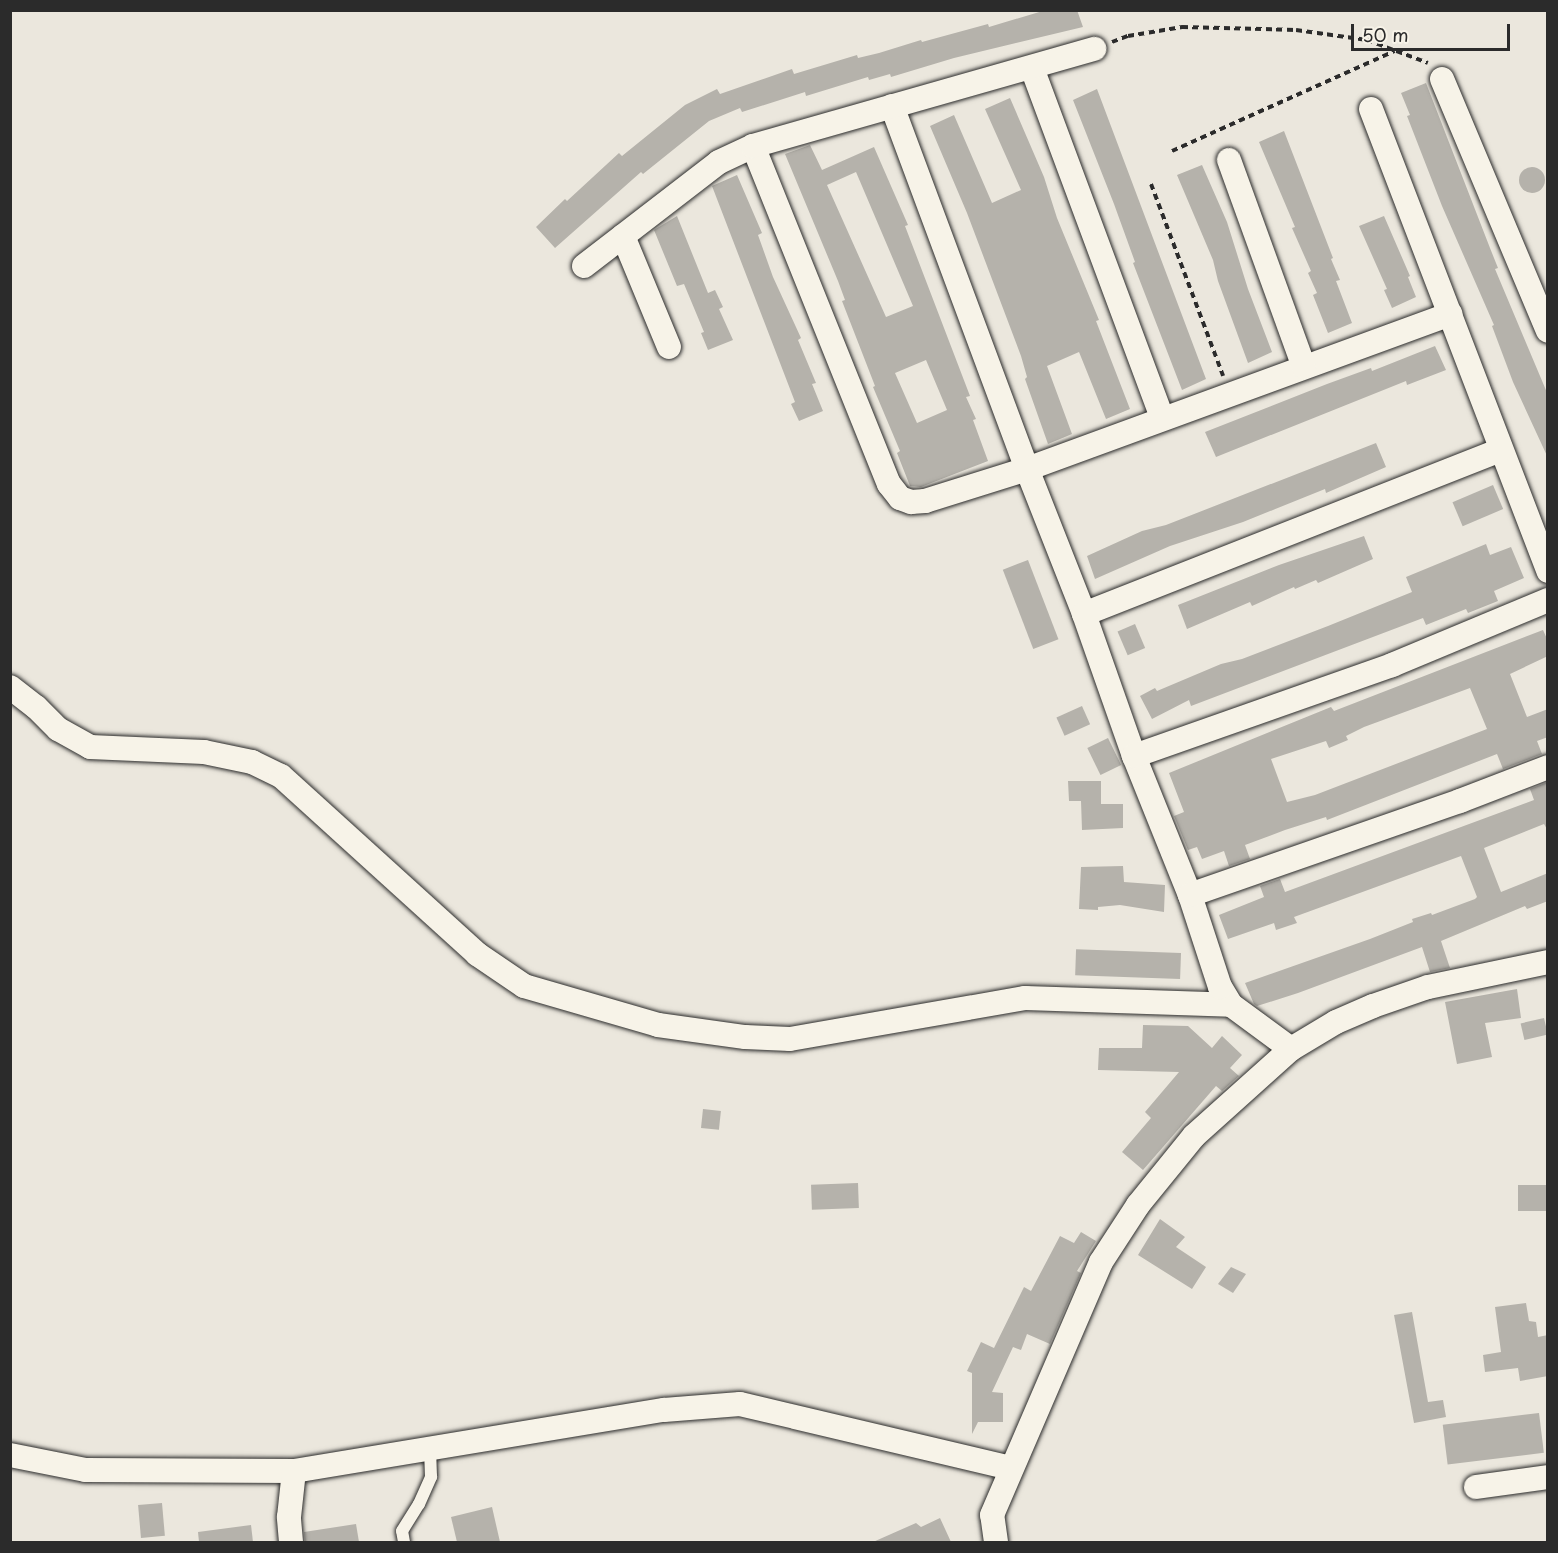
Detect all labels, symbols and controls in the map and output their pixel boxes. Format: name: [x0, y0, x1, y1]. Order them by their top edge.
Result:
scale bar: [1354, 12, 1513, 50]
text: 50 m: [1362, 21, 1409, 48]

